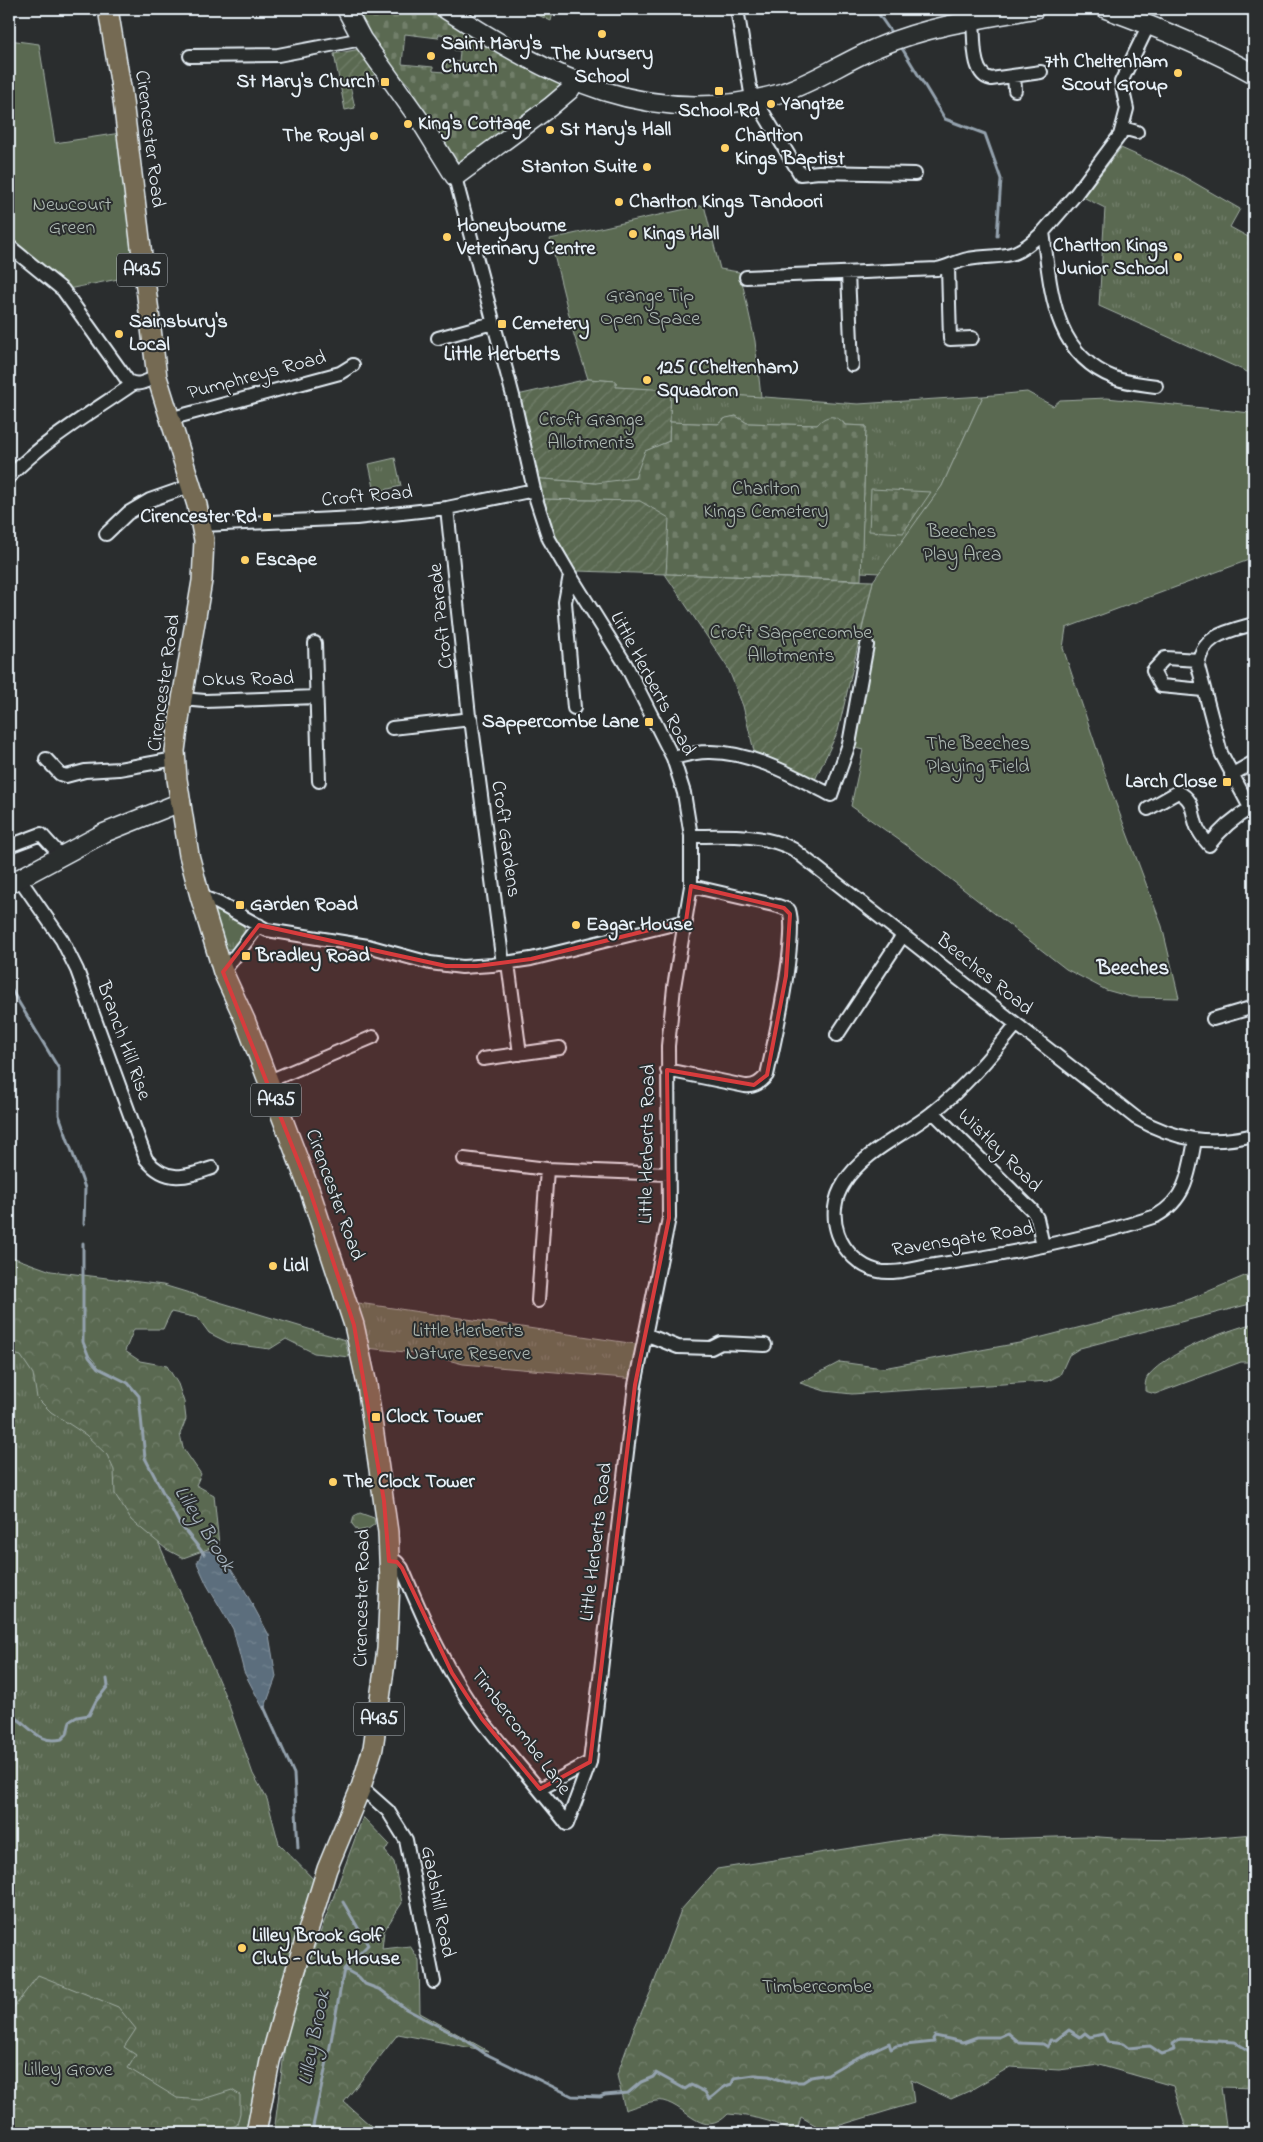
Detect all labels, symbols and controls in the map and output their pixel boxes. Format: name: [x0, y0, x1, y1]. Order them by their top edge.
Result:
marker: The Nursery School: [596, 28, 608, 40]
place label: Saint Mary's Church: [441, 30, 542, 82]
place label: The Nursery School: [551, 40, 653, 92]
place label: 7th Cheltenham Scout Group: [1044, 48, 1168, 100]
marker: Saint Mary's Church: [425, 50, 437, 62]
marker: 7th Cheltenham Scout Group: [1172, 67, 1184, 79]
place label: St Mary's Church: [236, 68, 375, 98]
street label: Cirencester Road: [126, 69, 172, 209]
marker: St Mary's Church: [379, 76, 391, 88]
marker: School Rd: [713, 85, 725, 97]
place label: Yangtze: [780, 90, 845, 120]
place label: School Rd: [678, 97, 761, 126]
marker: Yangtze: [765, 98, 777, 110]
place label: King's Cottage: [418, 110, 532, 140]
place label: St Mary's Hall: [560, 116, 671, 146]
marker: King's Cottage: [402, 118, 414, 130]
place label: The Royal: [282, 122, 364, 152]
place label: Charlton Kings Baptist: [735, 122, 845, 175]
marker: St Mary's Hall: [544, 124, 556, 136]
marker: The Royal: [368, 130, 380, 142]
marker: Charlton Kings Baptist: [719, 142, 731, 154]
place label: Stanton Suite: [521, 153, 638, 182]
marker: Stanton Suite: [641, 161, 653, 173]
place label: Charlton Kings Tandoori: [629, 188, 824, 218]
park label: Newcourt Green: [33, 191, 112, 243]
marker: Charlton Kings Tandoori: [613, 196, 625, 208]
place label: Honeybourne Veterinary Centre: [456, 212, 597, 265]
place label: Kings Hall: [643, 220, 719, 250]
marker: Kings Hall: [627, 228, 639, 240]
marker: Honeybourne Veterinary Centre: [441, 231, 453, 243]
place label: Charlton Kings Junior School: [1053, 232, 1168, 284]
marker: Charlton Kings Junior School: [1172, 251, 1184, 263]
road number: A435: [117, 254, 167, 286]
park label: Grange Tip Open Space: [600, 282, 700, 334]
place label: Sainsbury's Local: [129, 308, 228, 360]
place label: Cemetery: [512, 310, 589, 340]
marker: Cemetery: [496, 318, 508, 330]
marker: Sainsbury's Local: [113, 328, 125, 340]
district label: Little Herberts: [444, 340, 561, 370]
street label: Pumphreys Road: [185, 344, 329, 408]
place label: 125 (Cheltenham) Squadron: [657, 354, 798, 406]
marker: 125 (Cheltenham) Squadron: [641, 374, 653, 386]
park label: Croft Grange Allotments: [538, 406, 644, 458]
park label: Charlton Kings Cemetery: [704, 475, 828, 528]
street label: Croft Road: [320, 479, 414, 515]
place label: Cirencester Rd: [140, 503, 258, 532]
marker: Cirencester Rd: [261, 511, 273, 523]
park label: Beeches Play Area: [923, 518, 1001, 570]
place label: Escape: [255, 546, 318, 575]
marker: Escape: [239, 554, 251, 566]
street label: Croft Parade: [422, 562, 462, 670]
street label: Little Herberts Road: [602, 607, 702, 761]
street label: Cirencester Road: [141, 613, 189, 753]
park label: Croft Sappercombe Allotments: [710, 619, 872, 671]
street label: Okus Road: [202, 665, 294, 695]
place label: Sappercombe Lane: [482, 708, 640, 737]
marker: Sappercombe Lane: [643, 716, 655, 728]
park label: The Beeches Playing Field: [926, 730, 1030, 783]
place label: Larch Close: [1125, 768, 1218, 797]
marker: Larch Close: [1221, 776, 1233, 788]
street label: Croft Gardens: [482, 779, 528, 899]
place label: Garden Road: [250, 891, 359, 920]
marker: Garden Road: [234, 899, 246, 911]
place label: Eagar House: [586, 911, 693, 941]
marker: Eagar House: [570, 919, 582, 931]
street label: Beeches Road: [928, 926, 1039, 1023]
place label: Bradley Road: [255, 942, 370, 972]
marker: Bradley Road: [240, 950, 252, 962]
district label: Beeches: [1096, 954, 1169, 984]
street label: Branch Hill Rise: [88, 977, 158, 1104]
street label: Little Herberts Road: [632, 1064, 664, 1224]
road number: A435: [251, 1084, 301, 1116]
street label: Wistley Road: [950, 1102, 1048, 1200]
street label: Cirencester Road: [297, 1125, 371, 1265]
street label: Ravensgate Road: [890, 1214, 1036, 1267]
place label: Lidl: [283, 1252, 309, 1281]
marker: Lidl: [267, 1260, 279, 1272]
park label: Little Herberts Nature Reserve: [405, 1317, 531, 1369]
place label: Clock Tower: [386, 1403, 484, 1432]
marker: Clock Tower: [370, 1411, 382, 1423]
street label: Little Herberts Road: [573, 1461, 621, 1623]
place label: The Clock Tower: [343, 1468, 475, 1497]
marker: The Clock Tower: [327, 1476, 339, 1488]
water label: Lilley Brook: [166, 1480, 243, 1578]
street label: Cirencester Road: [347, 1529, 379, 1667]
street label: Timbercombe Lane: [462, 1662, 578, 1802]
road number: A435: [354, 1702, 404, 1736]
street label: Gadshill Road: [412, 1844, 462, 1960]
place label: Lilley Brook Golf Club - Club House: [252, 1922, 401, 1974]
marker: Lilley Brook Golf Club - Club House: [236, 1942, 248, 1954]
park label: Timbercombe: [762, 1973, 872, 2002]
water label: Lilley Brook: [291, 1987, 339, 2088]
park label: Lilley Grove: [23, 2056, 113, 2085]

